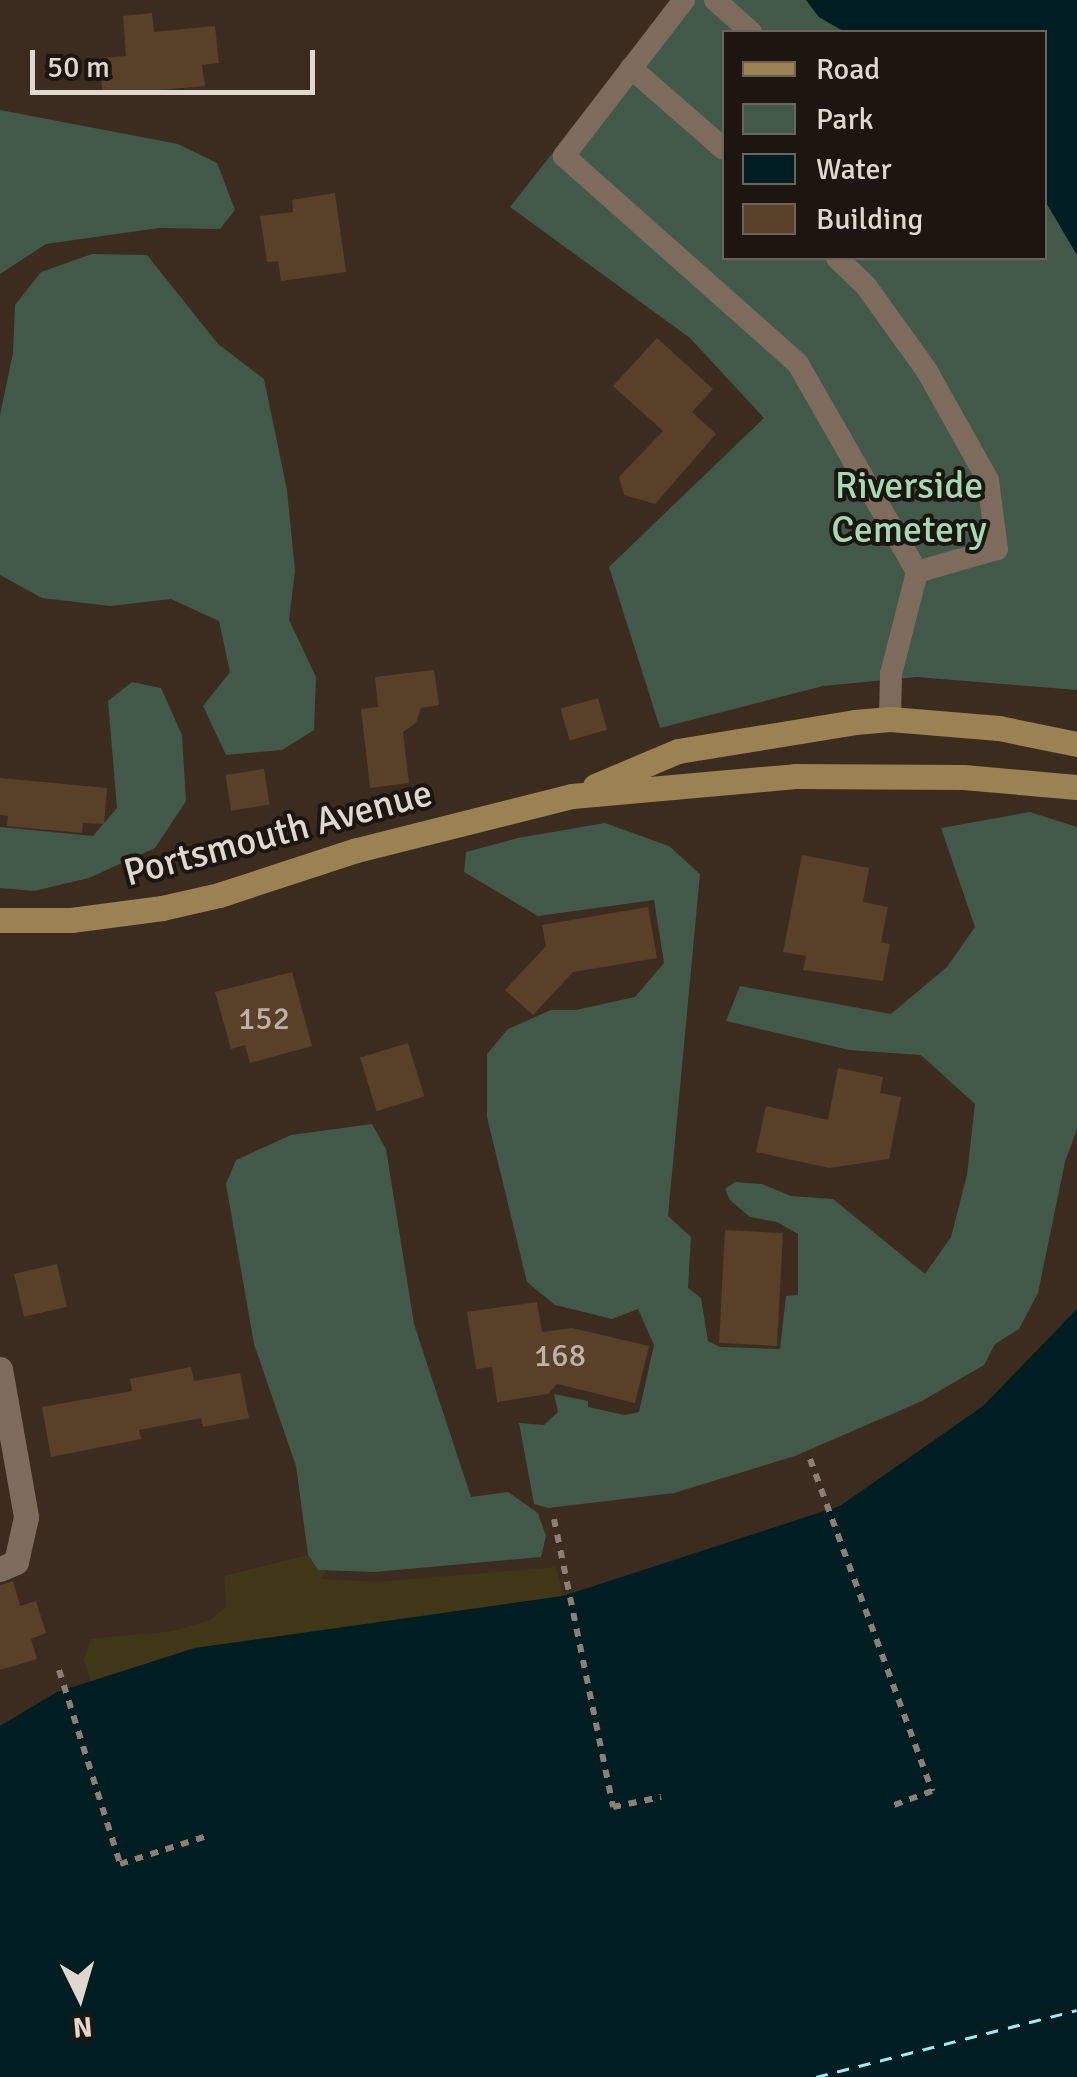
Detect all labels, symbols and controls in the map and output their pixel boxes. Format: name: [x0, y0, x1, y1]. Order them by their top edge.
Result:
scale bar: [35, 30, 320, 92]
legend: [722, 30, 1047, 260]
text: 50 m: [47, 49, 110, 86]
text: Road: [816, 51, 880, 88]
text: Park: [816, 101, 874, 138]
text: Water: [816, 151, 892, 188]
text: Building: [816, 201, 923, 238]
park label: Riverside Cemetery: [831, 463, 987, 552]
street label: Portsmouth Avenue: [119, 770, 437, 896]
house number: 152: [238, 1000, 290, 1038]
house number: 168: [534, 1337, 586, 1375]
north arrow: [30, 1947, 130, 2047]
text: N: [71, 2009, 94, 2045]

